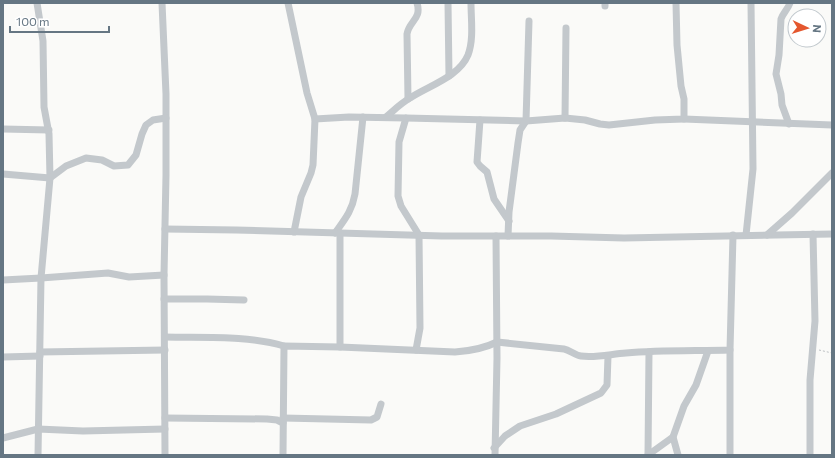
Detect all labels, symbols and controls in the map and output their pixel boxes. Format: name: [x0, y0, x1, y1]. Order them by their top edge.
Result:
scale bar: [10, 8, 109, 34]
north arrow: [787, 8, 827, 48]
text: 100 m: [16, 14, 50, 28]
text: N: [811, 24, 824, 33]

